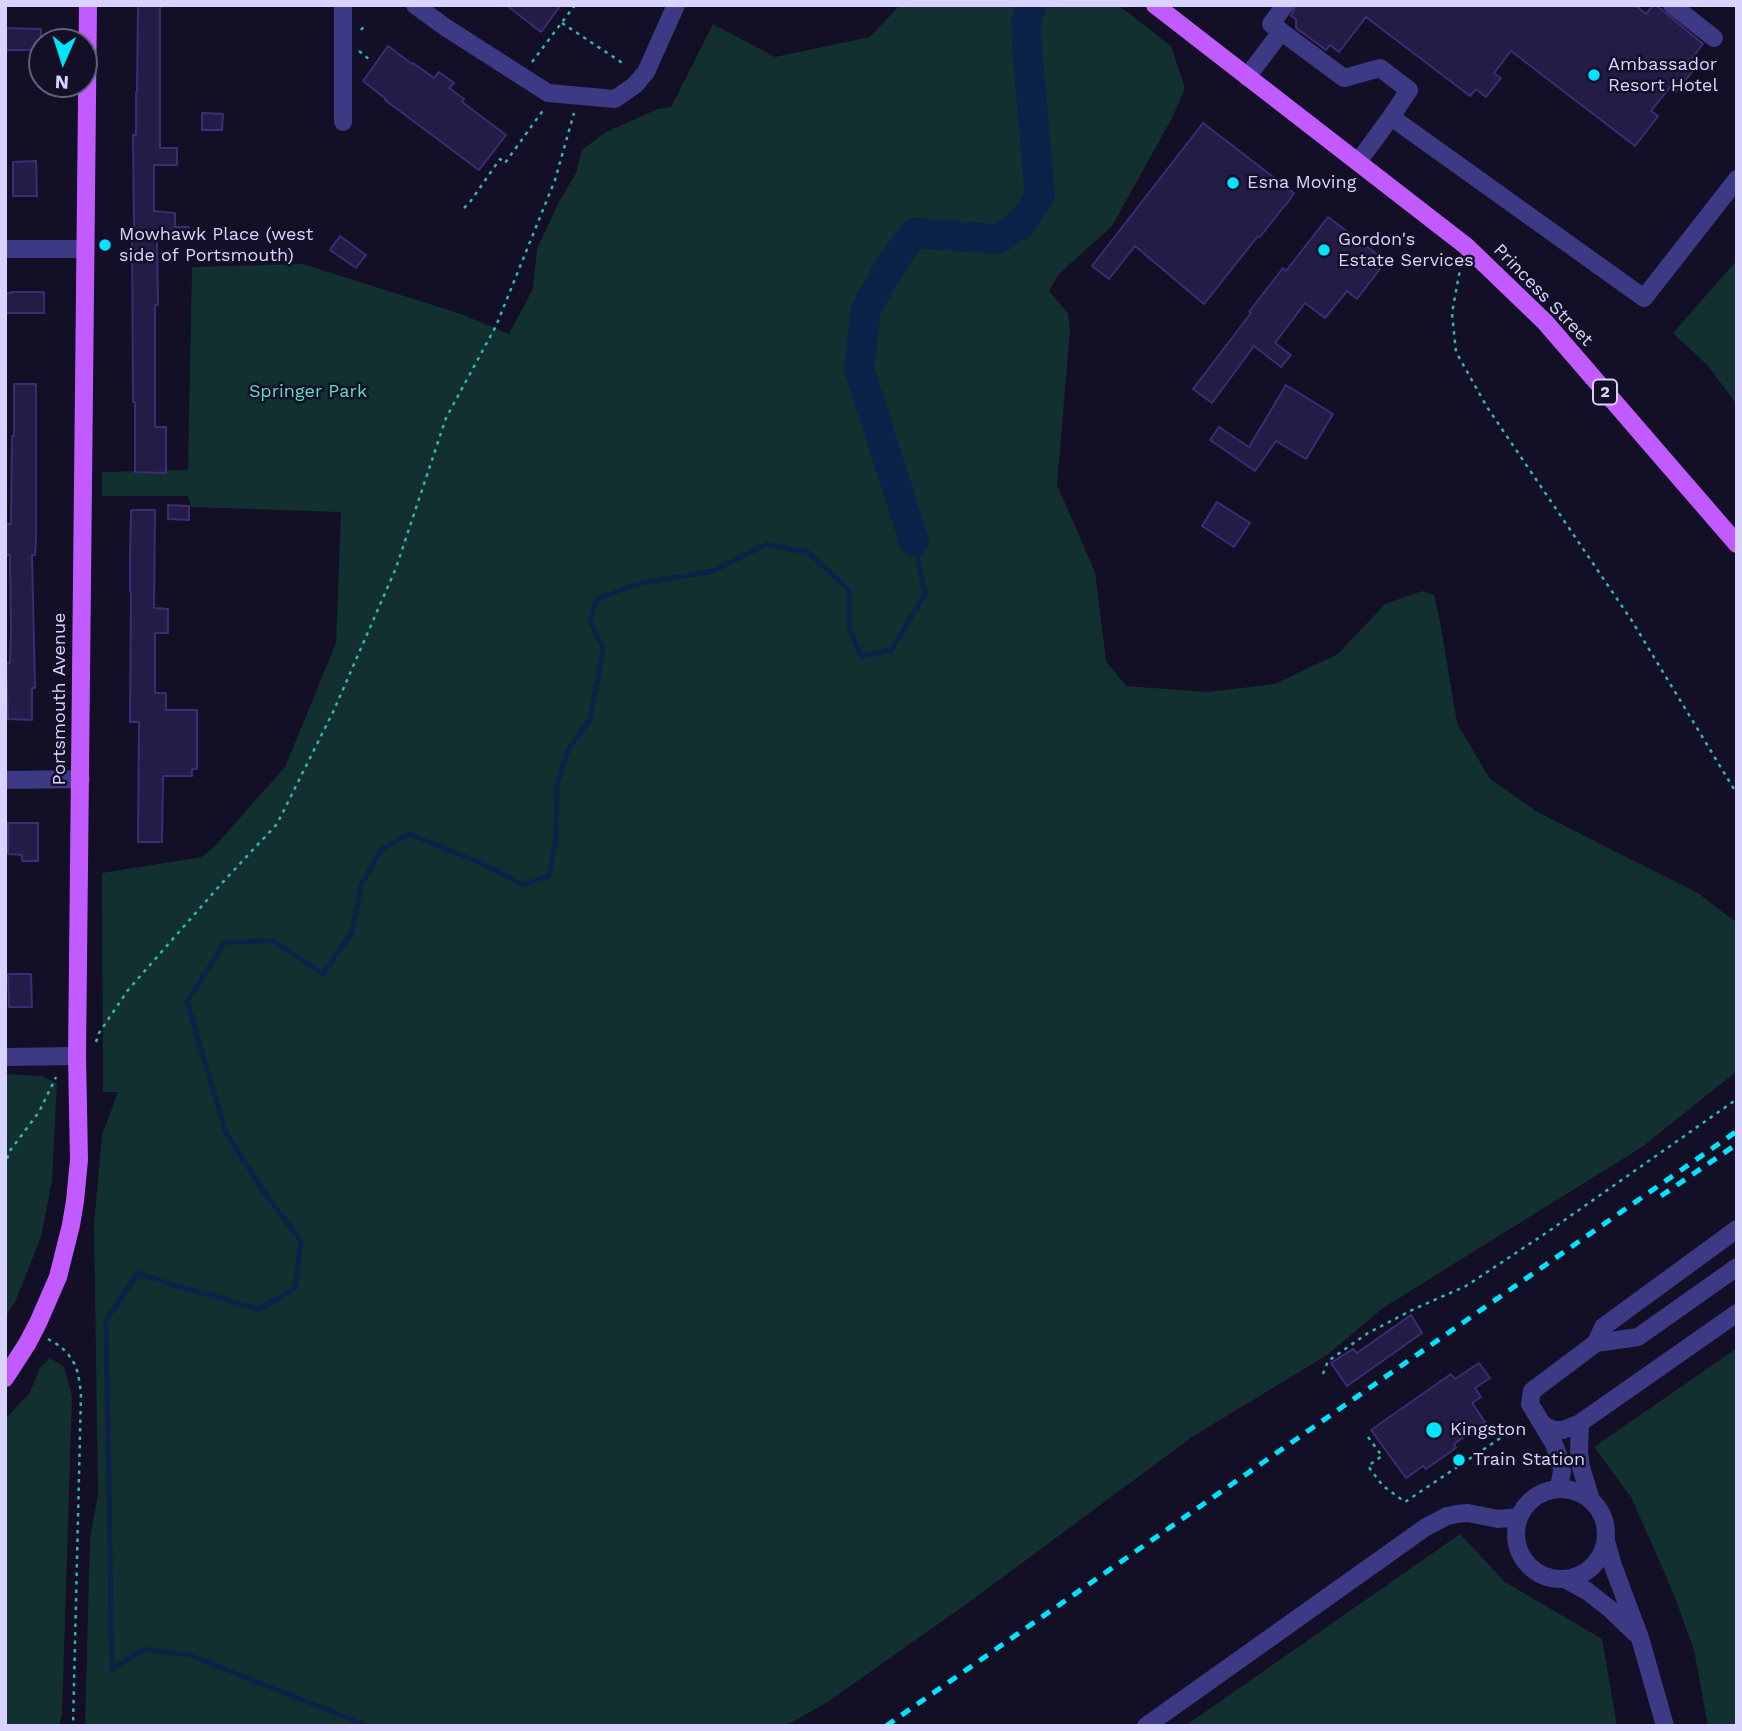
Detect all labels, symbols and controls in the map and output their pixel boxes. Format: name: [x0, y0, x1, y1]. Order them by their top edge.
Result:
north arrow: [28, 28, 98, 98]
place label: Ambassador Resort Hotel: [1608, 54, 1718, 96]
marker: Ambassador Resort Hotel: [1586, 67, 1602, 83]
text: N: [54, 71, 70, 94]
place label: Esna Moving: [1247, 172, 1356, 194]
marker: Esna Moving: [1225, 175, 1241, 191]
place label: Mowhawk Place (west side of Portsmouth): [119, 224, 313, 266]
place label: Gordon's Estate Services: [1338, 229, 1474, 272]
marker: Mowhawk Place (west side of Portsmouth): [97, 237, 113, 253]
street label: Princess Street: [1489, 239, 1597, 351]
marker: Gordon's Estate Services: [1316, 242, 1332, 258]
road number: 2: [1593, 380, 1617, 404]
park label: Springer Park: [249, 381, 367, 403]
street label: Portsmouth Avenue: [49, 613, 71, 785]
place label: Kingston: [1450, 1419, 1526, 1441]
marker: Kingston: [1424, 1420, 1444, 1440]
place label: Train Station: [1473, 1449, 1585, 1471]
marker: Train Station: [1451, 1452, 1467, 1468]

